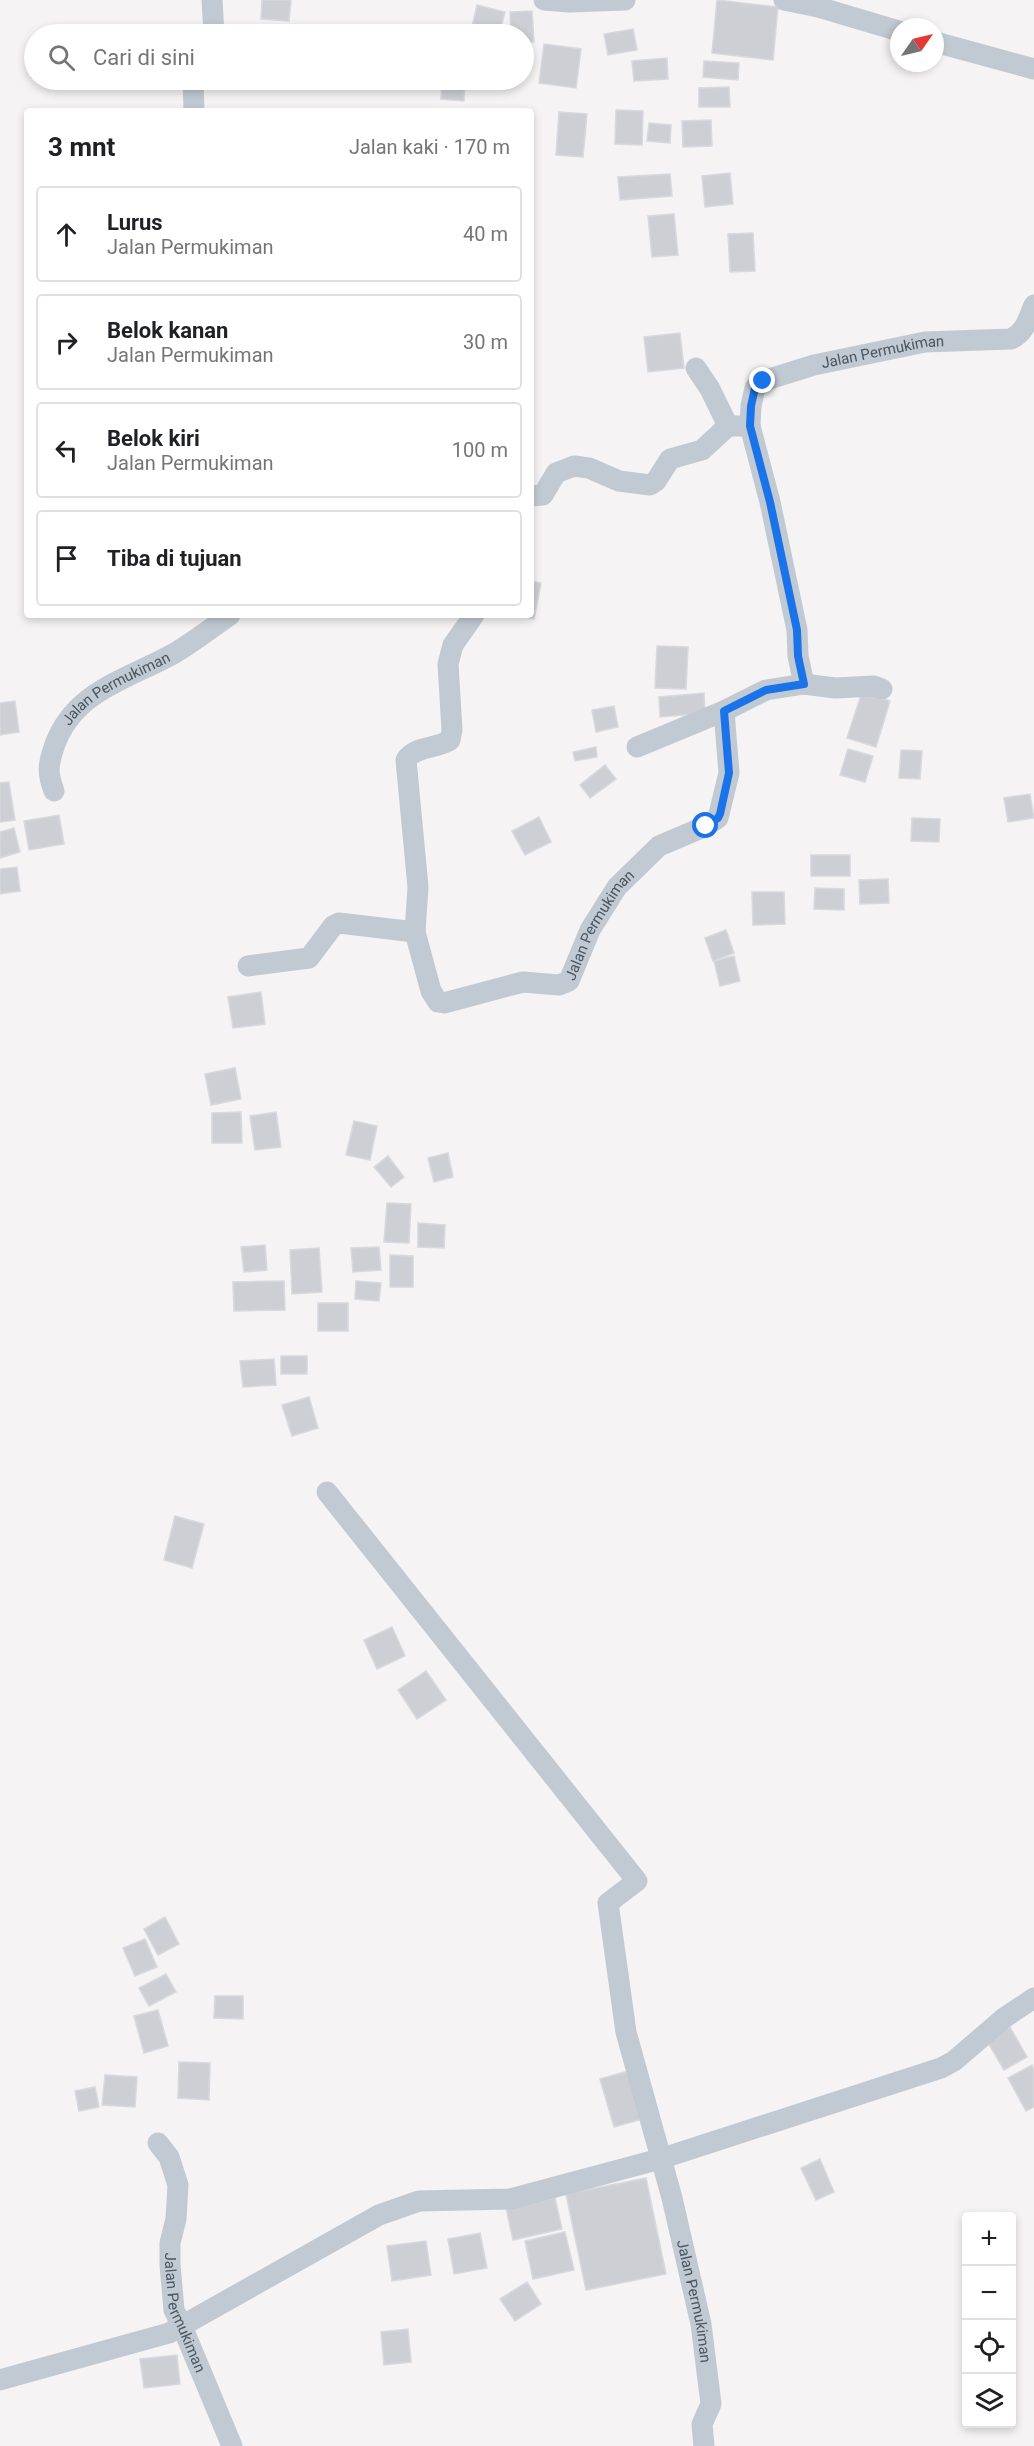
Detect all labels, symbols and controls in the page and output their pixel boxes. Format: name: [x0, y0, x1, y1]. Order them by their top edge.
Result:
north arrow: [890, 18, 944, 72]
search box: [24, 24, 534, 90]
icon: search: [45, 41, 78, 74]
text: Cari di sini: [93, 45, 195, 70]
text: 3 mnt: [48, 132, 115, 162]
text: Jalan kaki · 170 m: [349, 135, 510, 159]
text: Lurus: [107, 210, 163, 235]
icon: ahead: [50, 218, 83, 251]
text: 40 m: [463, 222, 508, 246]
text: Jalan Permukiman: [107, 235, 274, 259]
text: Belok kanan: [107, 318, 228, 343]
icon: right: [50, 326, 83, 359]
text: 30 m: [463, 330, 508, 354]
street label: Jalan Permukiman: [820, 332, 945, 372]
text: Jalan Permukiman: [107, 343, 274, 367]
route end: [749, 367, 775, 393]
text: Belok kiri: [107, 426, 200, 451]
icon: left: [50, 434, 83, 467]
text: 100 m: [452, 438, 508, 462]
text: Jalan Permukiman: [107, 451, 274, 475]
icon: arrive: [50, 542, 83, 575]
text: Tiba di tujuan: [107, 546, 242, 571]
street label: Jalan Permukiman: [58, 648, 173, 729]
route start: [692, 812, 718, 838]
street label: Jalan Permukiman: [561, 866, 638, 983]
map controls: [962, 2212, 1016, 2428]
button: +: [962, 2212, 1016, 2266]
street label: Jalan Permukiman: [673, 2238, 715, 2364]
street label: Jalan Permukiman: [161, 2252, 209, 2375]
button: −: [962, 2266, 1016, 2320]
button: locate: [962, 2320, 1016, 2374]
button: layers: [962, 2374, 1016, 2428]

